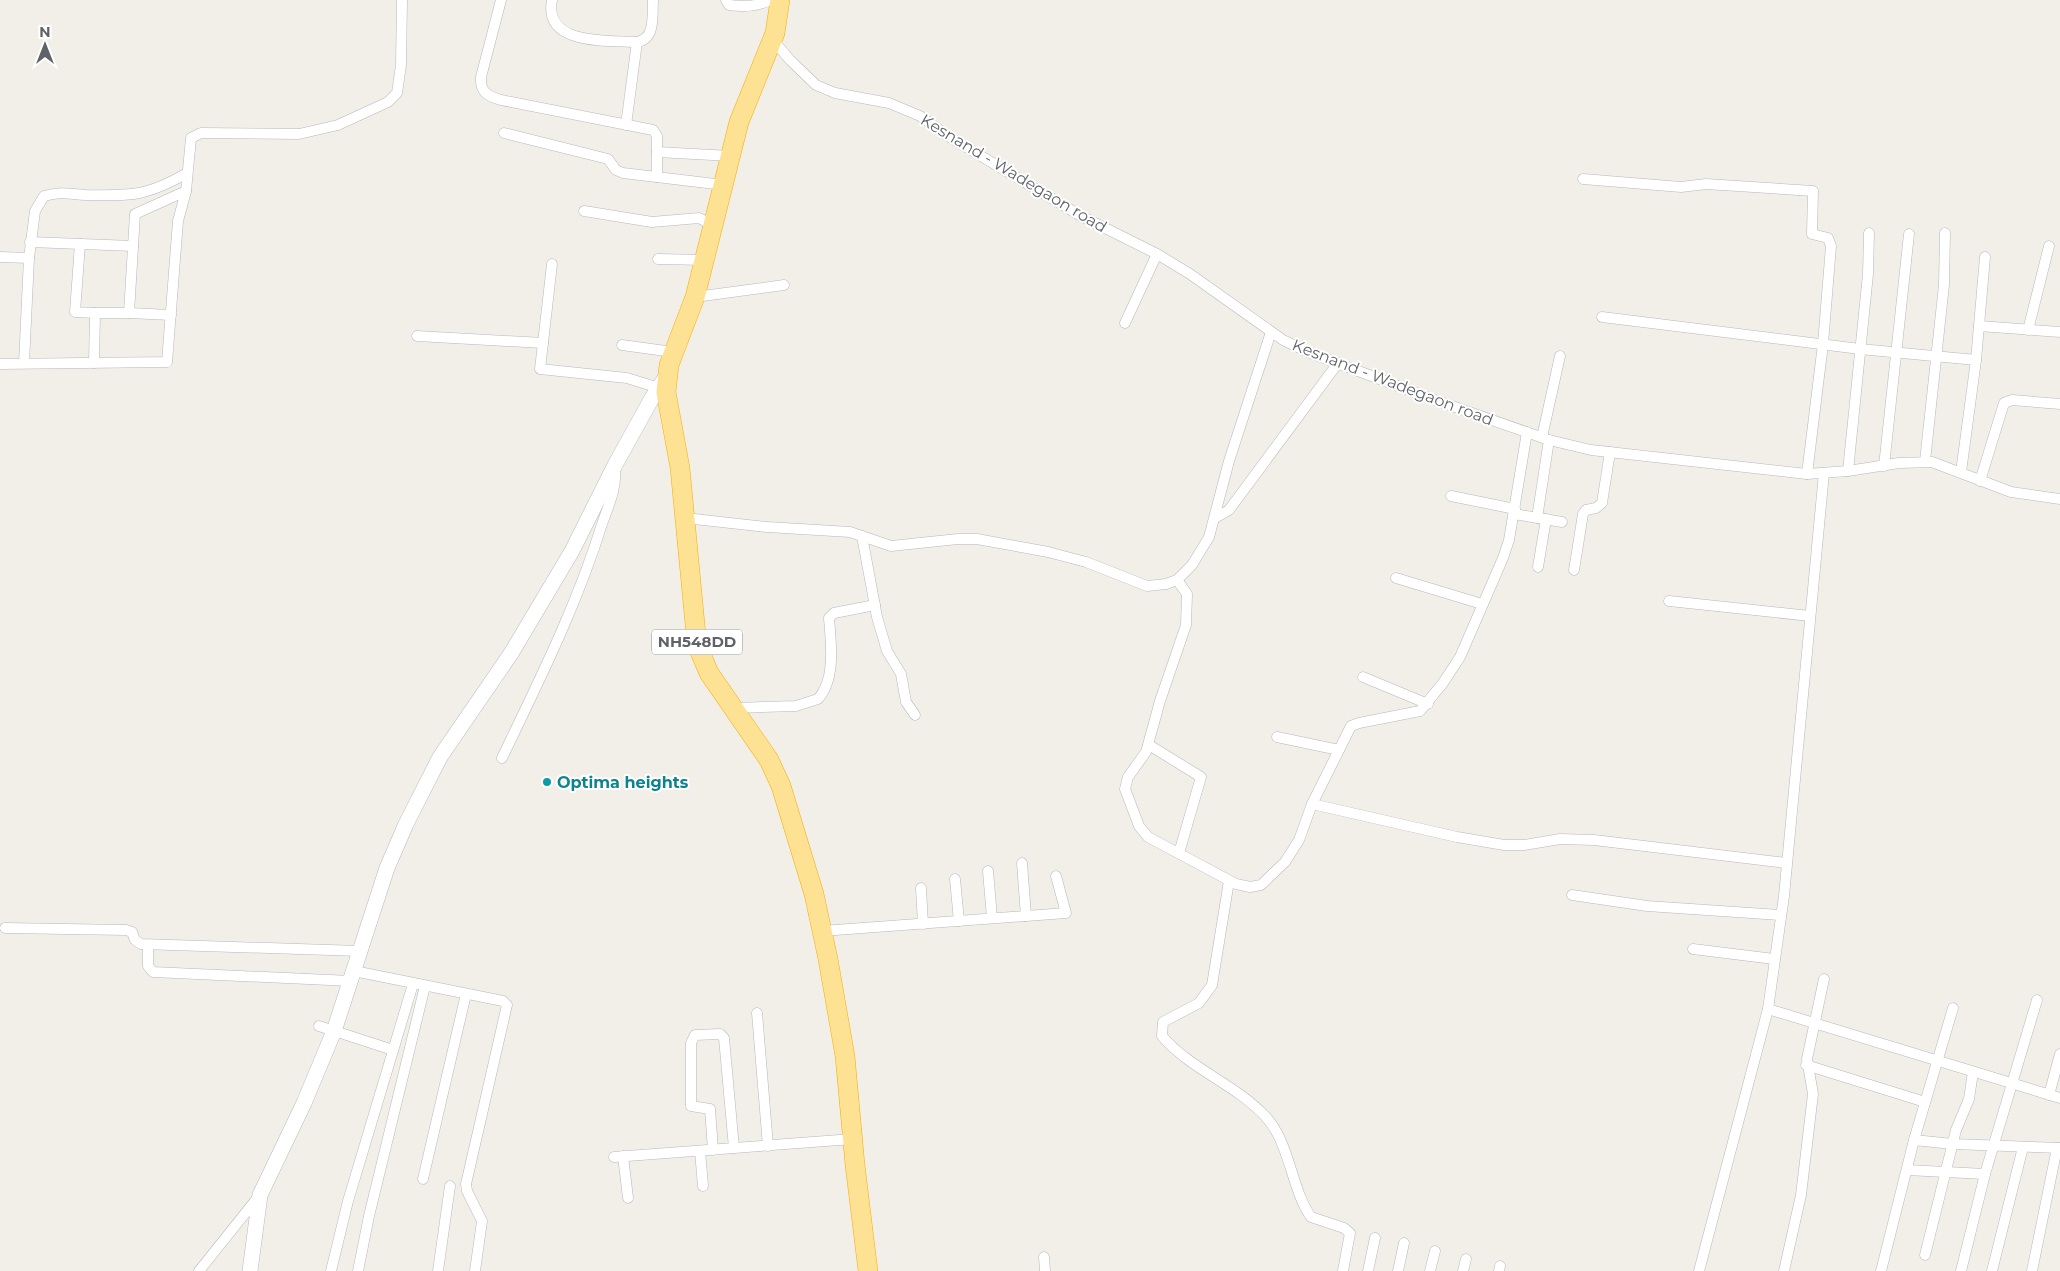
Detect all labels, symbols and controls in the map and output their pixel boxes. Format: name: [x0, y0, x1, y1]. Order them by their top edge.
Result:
north arrow: [20, 20, 70, 70]
text: N: [39, 23, 51, 41]
street label: Kesnand - Wadegaon road: [917, 110, 1110, 237]
street label: Kesnand - Wadegaon road: [1290, 335, 1496, 430]
road number: NH548DD: [652, 630, 742, 654]
place label: Optima heights: [557, 773, 689, 792]
marker: Optima heights: [541, 776, 553, 788]

